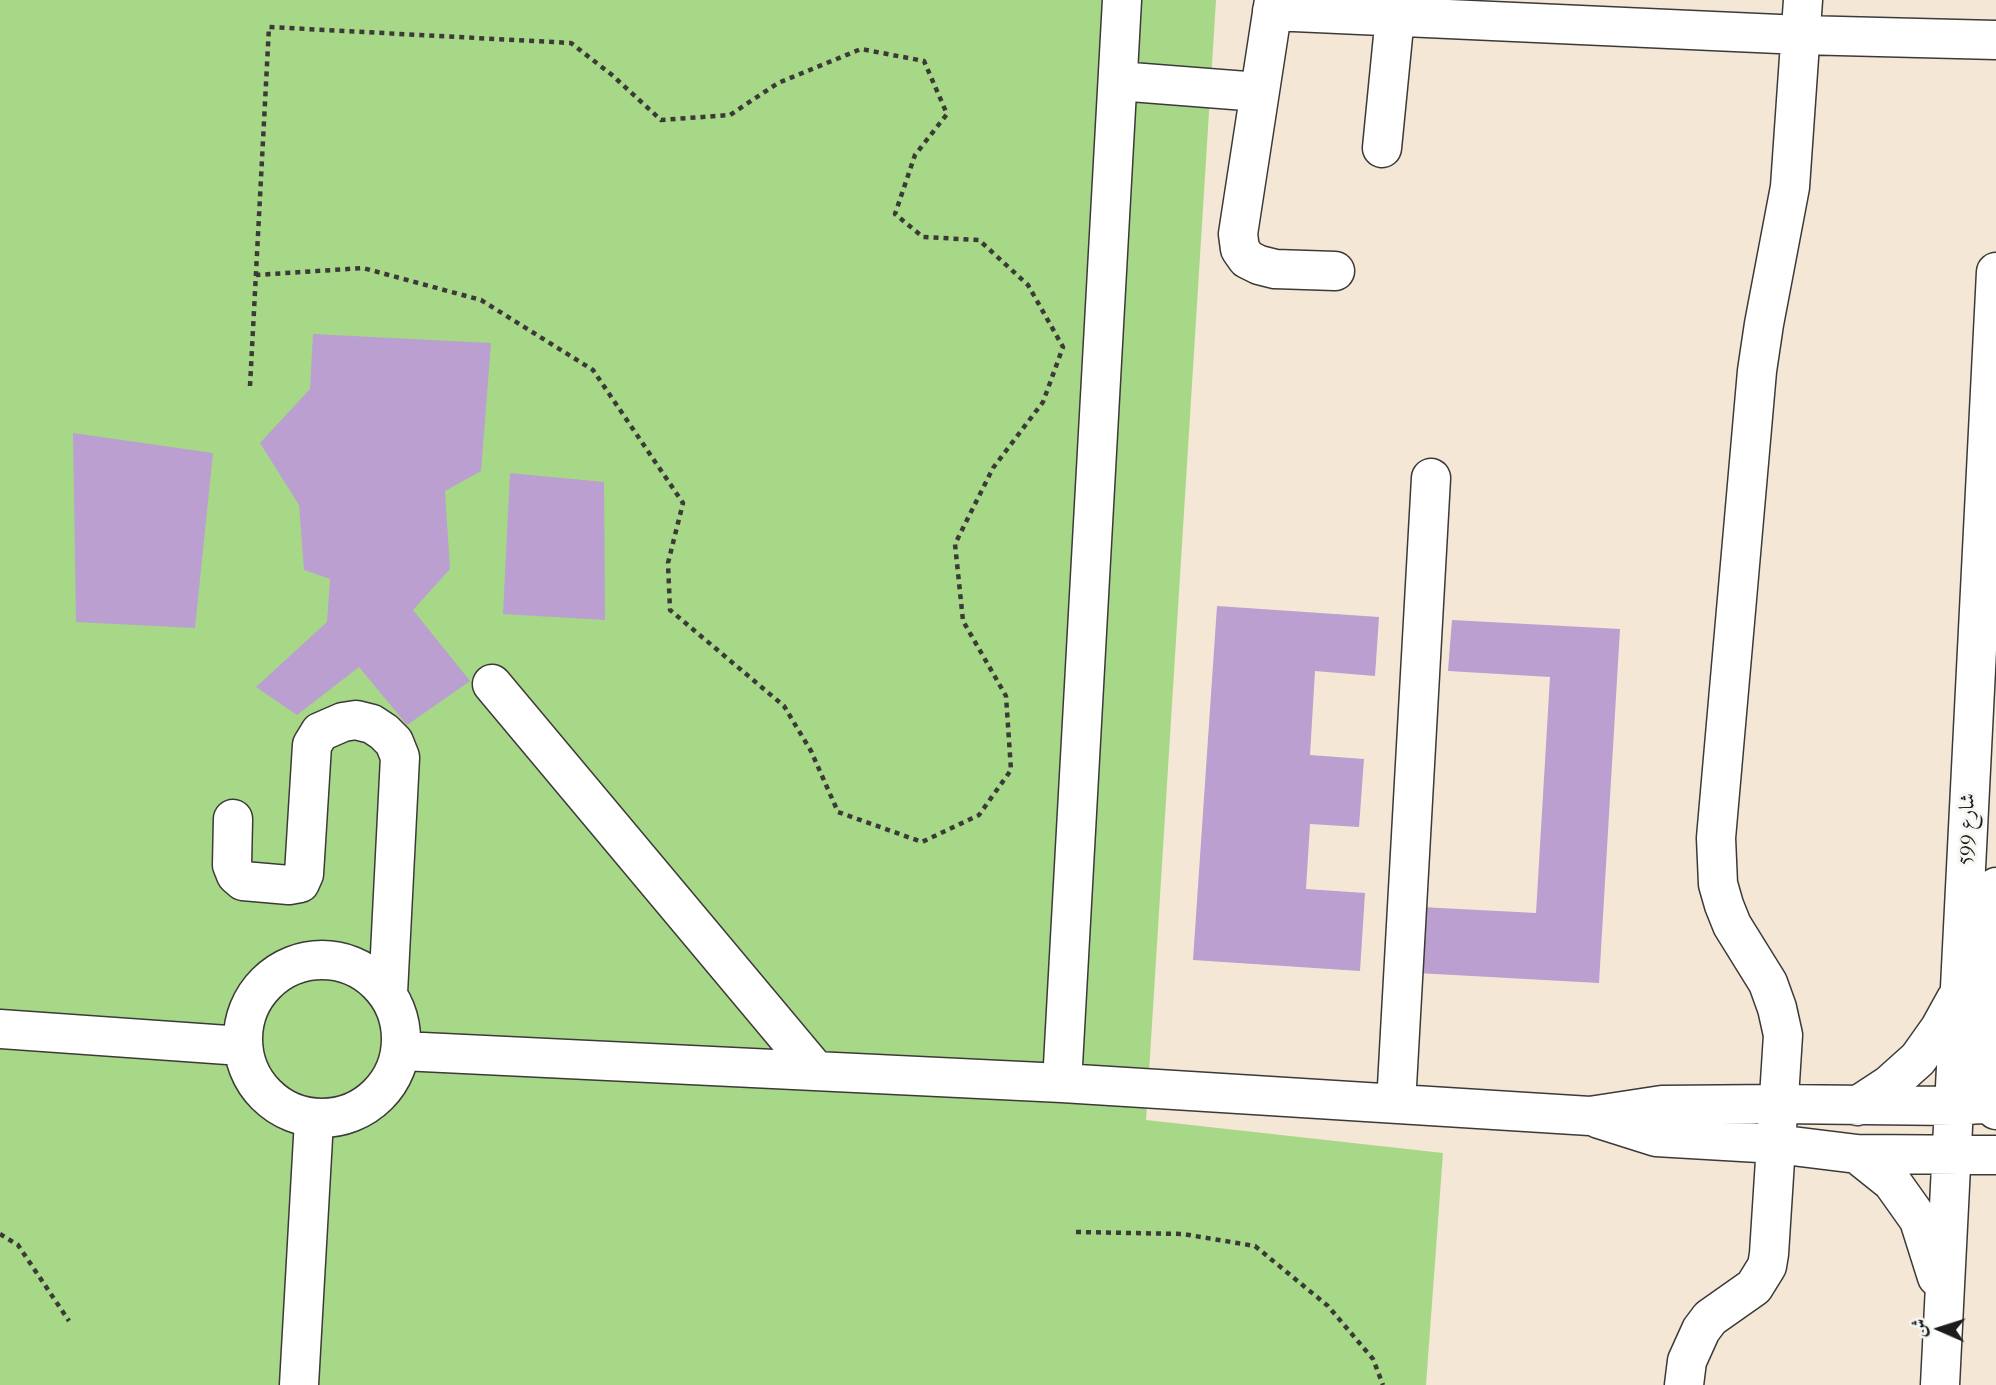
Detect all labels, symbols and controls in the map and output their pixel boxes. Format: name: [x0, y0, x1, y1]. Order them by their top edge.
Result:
street label: شارع 599: [1953, 792, 1981, 866]
north arrow: [1905, 1294, 1975, 1364]
text: ش: [1908, 1318, 1931, 1338]

